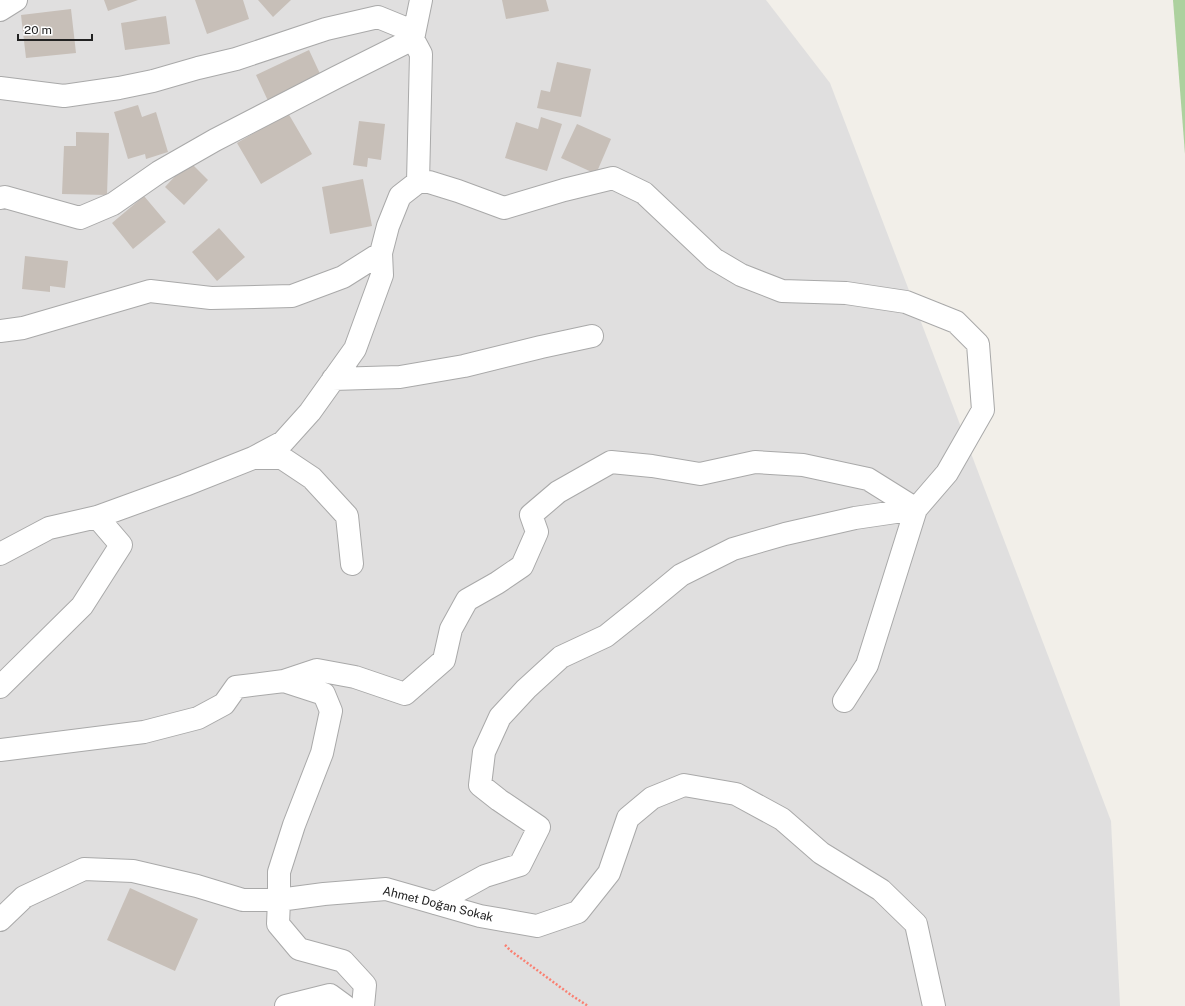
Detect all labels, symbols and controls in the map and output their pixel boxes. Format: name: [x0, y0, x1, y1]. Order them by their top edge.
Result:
scale bar: [18, 16, 92, 42]
text: 20 m: [24, 23, 52, 37]
street label: Ahmet Doğan Sokak: [381, 883, 495, 925]

